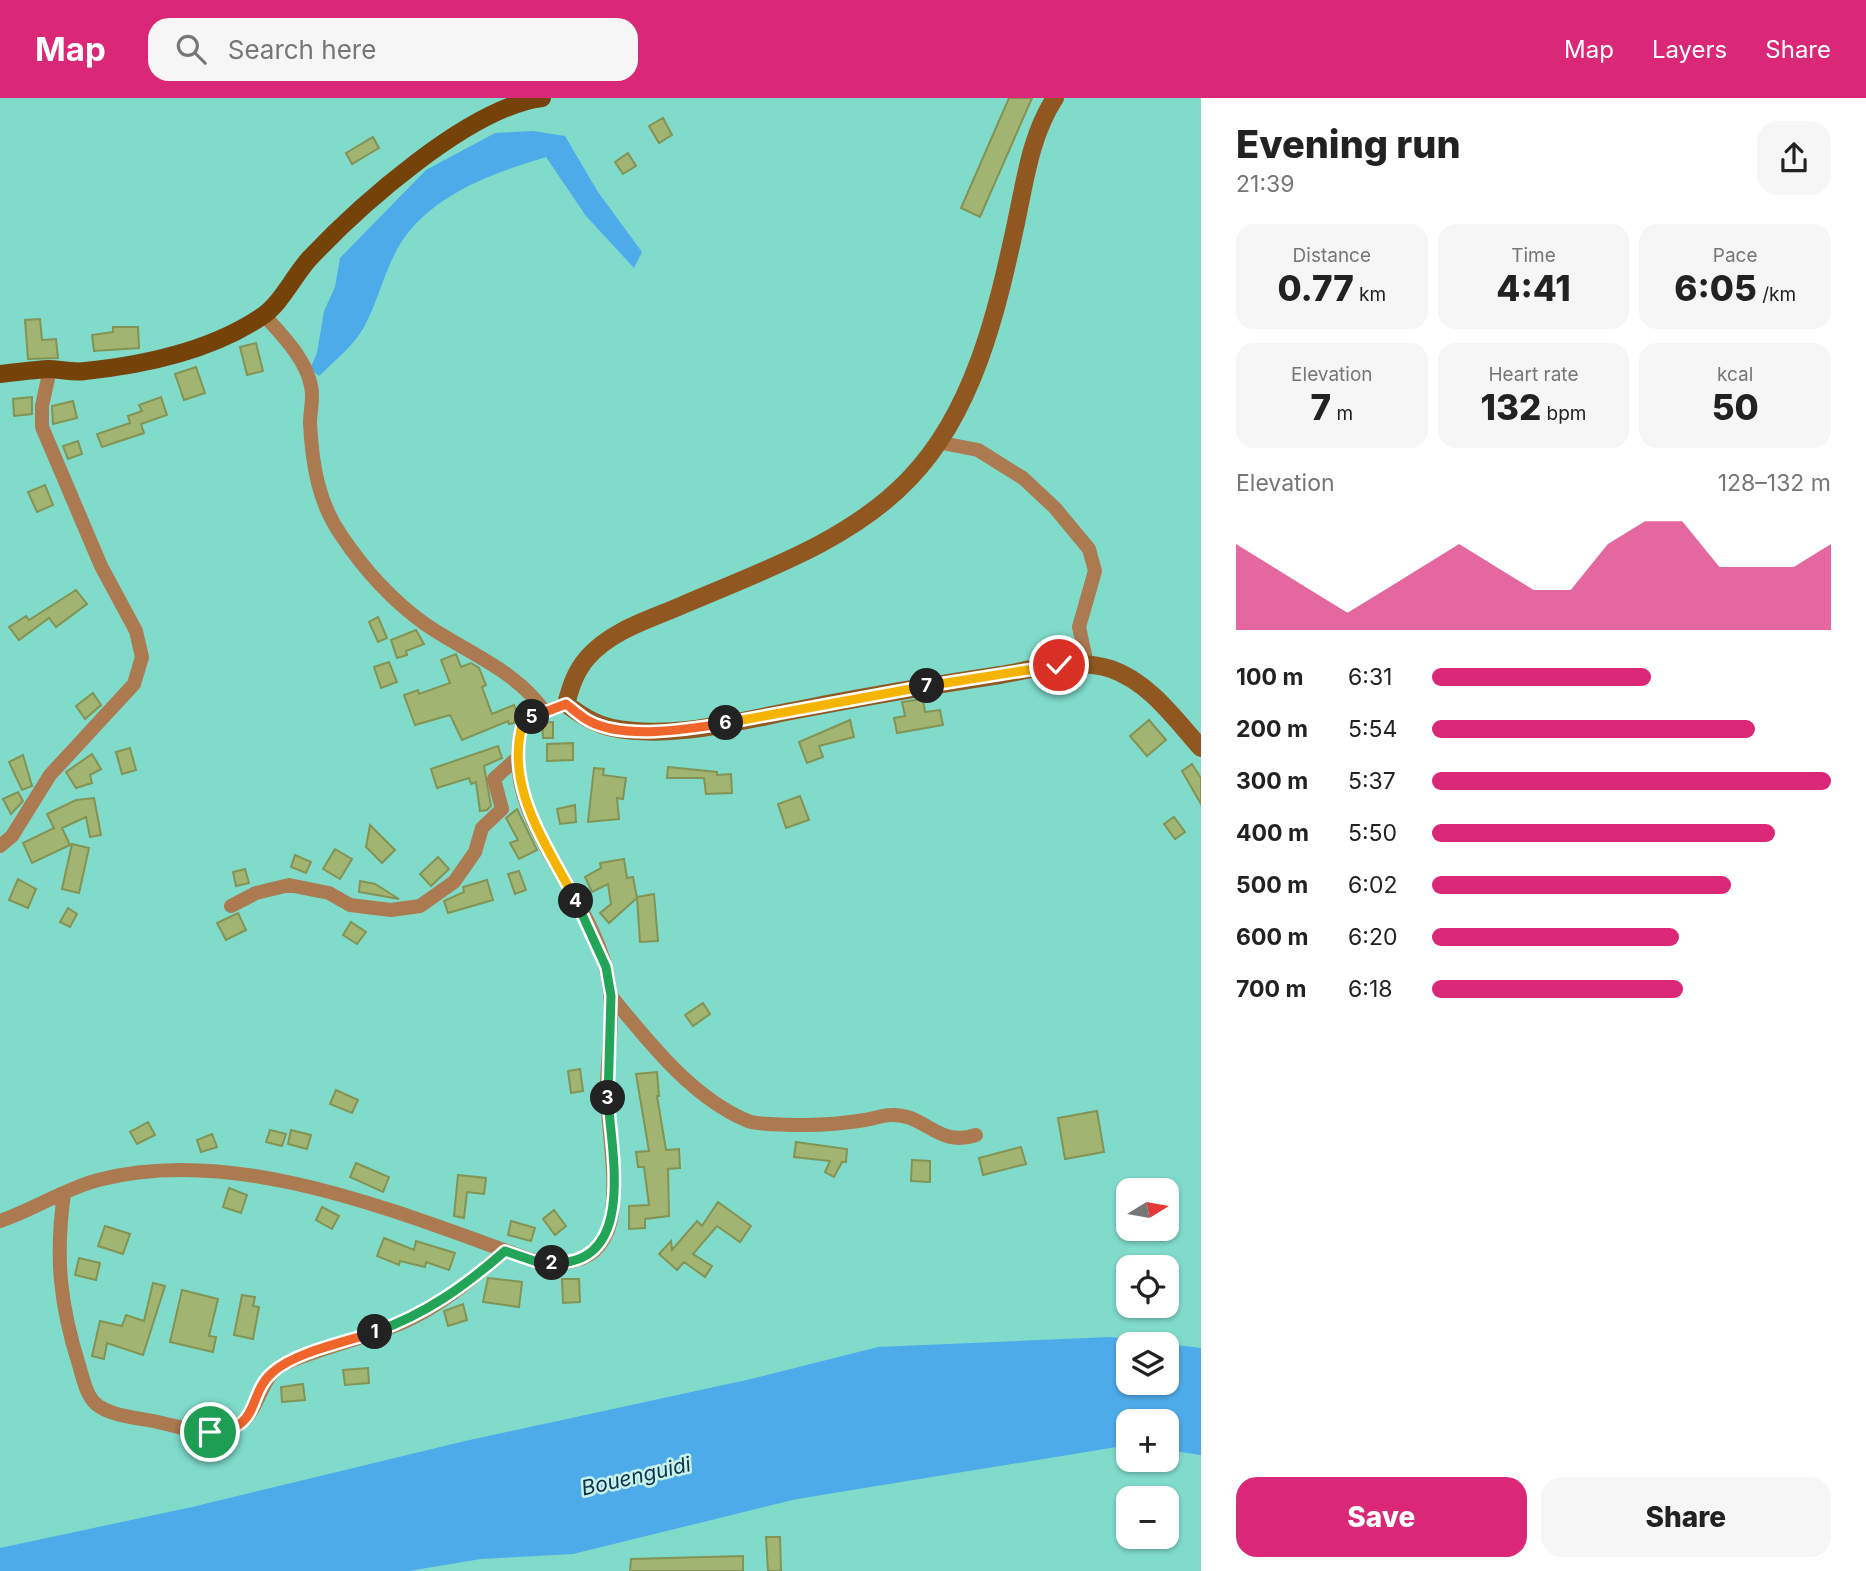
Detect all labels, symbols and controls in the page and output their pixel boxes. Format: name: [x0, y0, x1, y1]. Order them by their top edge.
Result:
search box: [148, 18, 638, 81]
text: Map: [35, 29, 106, 69]
icon: search: [172, 30, 210, 68]
text: Search here: [228, 34, 376, 65]
text: Map: [1564, 35, 1614, 64]
text: Layers: [1652, 35, 1727, 64]
text: Share: [1765, 35, 1831, 64]
text: Evening run: [1236, 121, 1461, 167]
button: share: [1757, 121, 1831, 195]
text: 21:39: [1236, 170, 1294, 198]
text: Distance: [1293, 244, 1371, 267]
text: Time: [1511, 244, 1556, 267]
text: Pace: [1713, 244, 1758, 267]
text: 0.77: [1277, 267, 1354, 309]
text: 4:41: [1496, 267, 1571, 309]
text: 6:05: [1674, 267, 1757, 309]
text: km: [1354, 283, 1386, 306]
text: /km: [1757, 283, 1796, 306]
text: Elevation: [1291, 363, 1373, 386]
text: Heart rate: [1488, 363, 1578, 386]
text: kcal: [1717, 363, 1753, 386]
text: 7: [1311, 386, 1331, 428]
text: 132: [1480, 386, 1541, 428]
text: 50: [1712, 386, 1759, 428]
text: m: [1331, 402, 1353, 425]
text: bpm: [1541, 402, 1587, 425]
text: Elevation: [1236, 469, 1335, 497]
text: 128–132 m: [1718, 469, 1831, 497]
pin: [1029, 635, 1089, 695]
icon: check: [1040, 646, 1078, 684]
text: 100 m: [1236, 663, 1303, 691]
text: 6:31: [1348, 663, 1392, 691]
pin: 7: [909, 668, 944, 704]
text: 7: [921, 674, 932, 697]
pin: 5: [514, 700, 550, 734]
text: 5: [525, 705, 538, 728]
pin: 6: [708, 706, 744, 740]
text: 6: [719, 711, 732, 734]
text: 200 m: [1236, 715, 1308, 743]
text: 5:54: [1348, 715, 1397, 743]
text: 300 m: [1236, 767, 1308, 795]
text: 5:37: [1348, 767, 1396, 795]
text: 400 m: [1236, 819, 1309, 847]
text: 5:50: [1348, 819, 1397, 847]
text: 500 m: [1236, 871, 1308, 899]
text: 6:02: [1348, 871, 1397, 899]
pin: 4: [558, 884, 594, 918]
text: 4: [569, 889, 582, 912]
text: 600 m: [1236, 923, 1308, 951]
text: 6:20: [1348, 923, 1397, 951]
text: 700 m: [1236, 975, 1306, 1003]
text: 6:18: [1348, 975, 1392, 1003]
pin: 3: [590, 1080, 626, 1116]
text: 3: [601, 1086, 614, 1109]
north arrow: [1116, 1178, 1180, 1241]
map controls: [1116, 1178, 1179, 1549]
pin: 2: [534, 1246, 570, 1280]
text: 2: [546, 1251, 557, 1274]
button: locate: [1116, 1255, 1179, 1318]
pin: 1: [358, 1314, 392, 1350]
text: 1: [370, 1320, 379, 1343]
button: layers: [1116, 1332, 1179, 1395]
pin: [180, 1402, 240, 1462]
button: +: [1116, 1409, 1179, 1472]
icon: arrive: [191, 1413, 229, 1451]
water label: Bouenguidi: [579, 1451, 694, 1501]
button: Save: [1236, 1477, 1527, 1557]
button: Share: [1541, 1477, 1831, 1557]
button: −: [1116, 1486, 1179, 1549]

